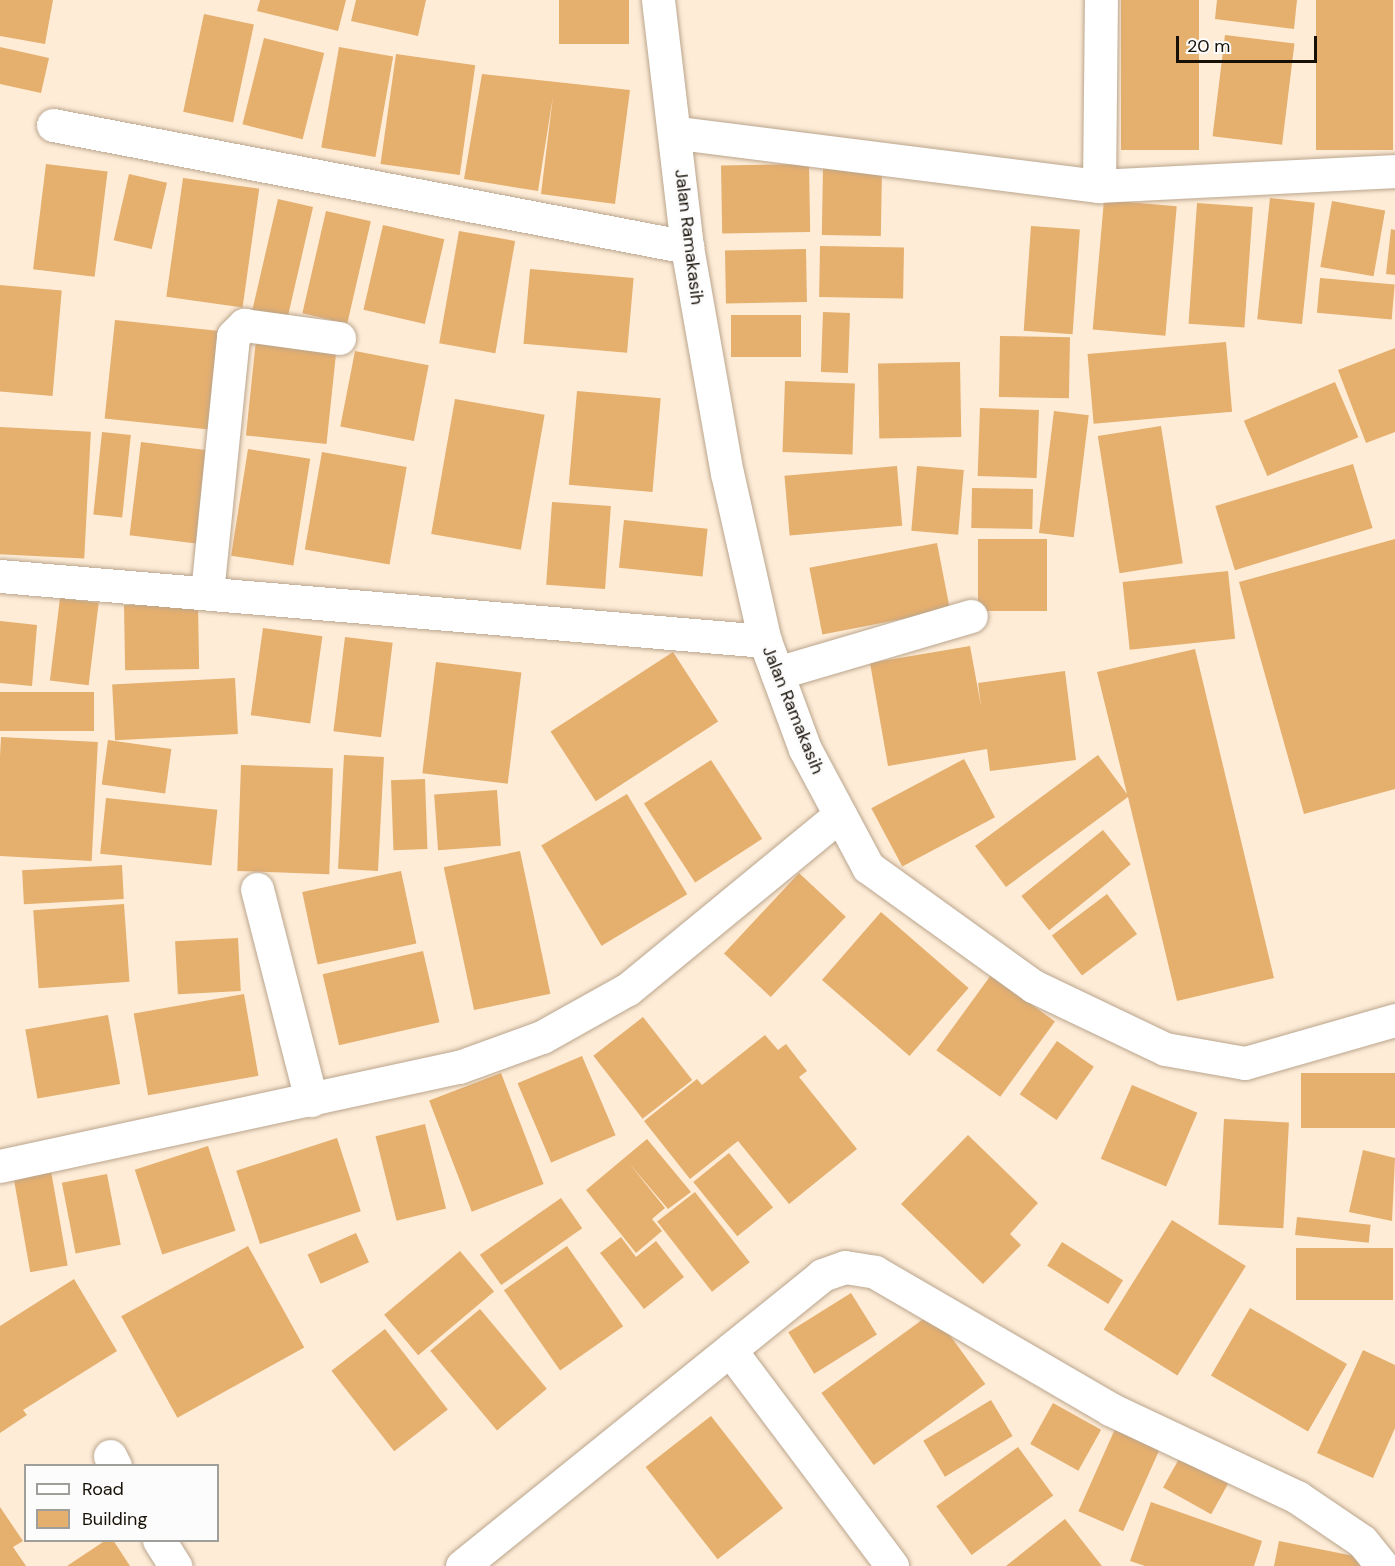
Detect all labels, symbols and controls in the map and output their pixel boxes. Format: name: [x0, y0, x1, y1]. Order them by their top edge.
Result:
scale bar: [1179, 24, 1320, 62]
text: 20 m: [1187, 34, 1230, 58]
street label: Jalan Ramakasih: [670, 168, 708, 306]
street label: Jalan Ramakasih: [757, 643, 829, 777]
legend: [24, 1464, 219, 1542]
text: Road: [82, 1477, 124, 1501]
text: Building: [82, 1507, 147, 1531]

